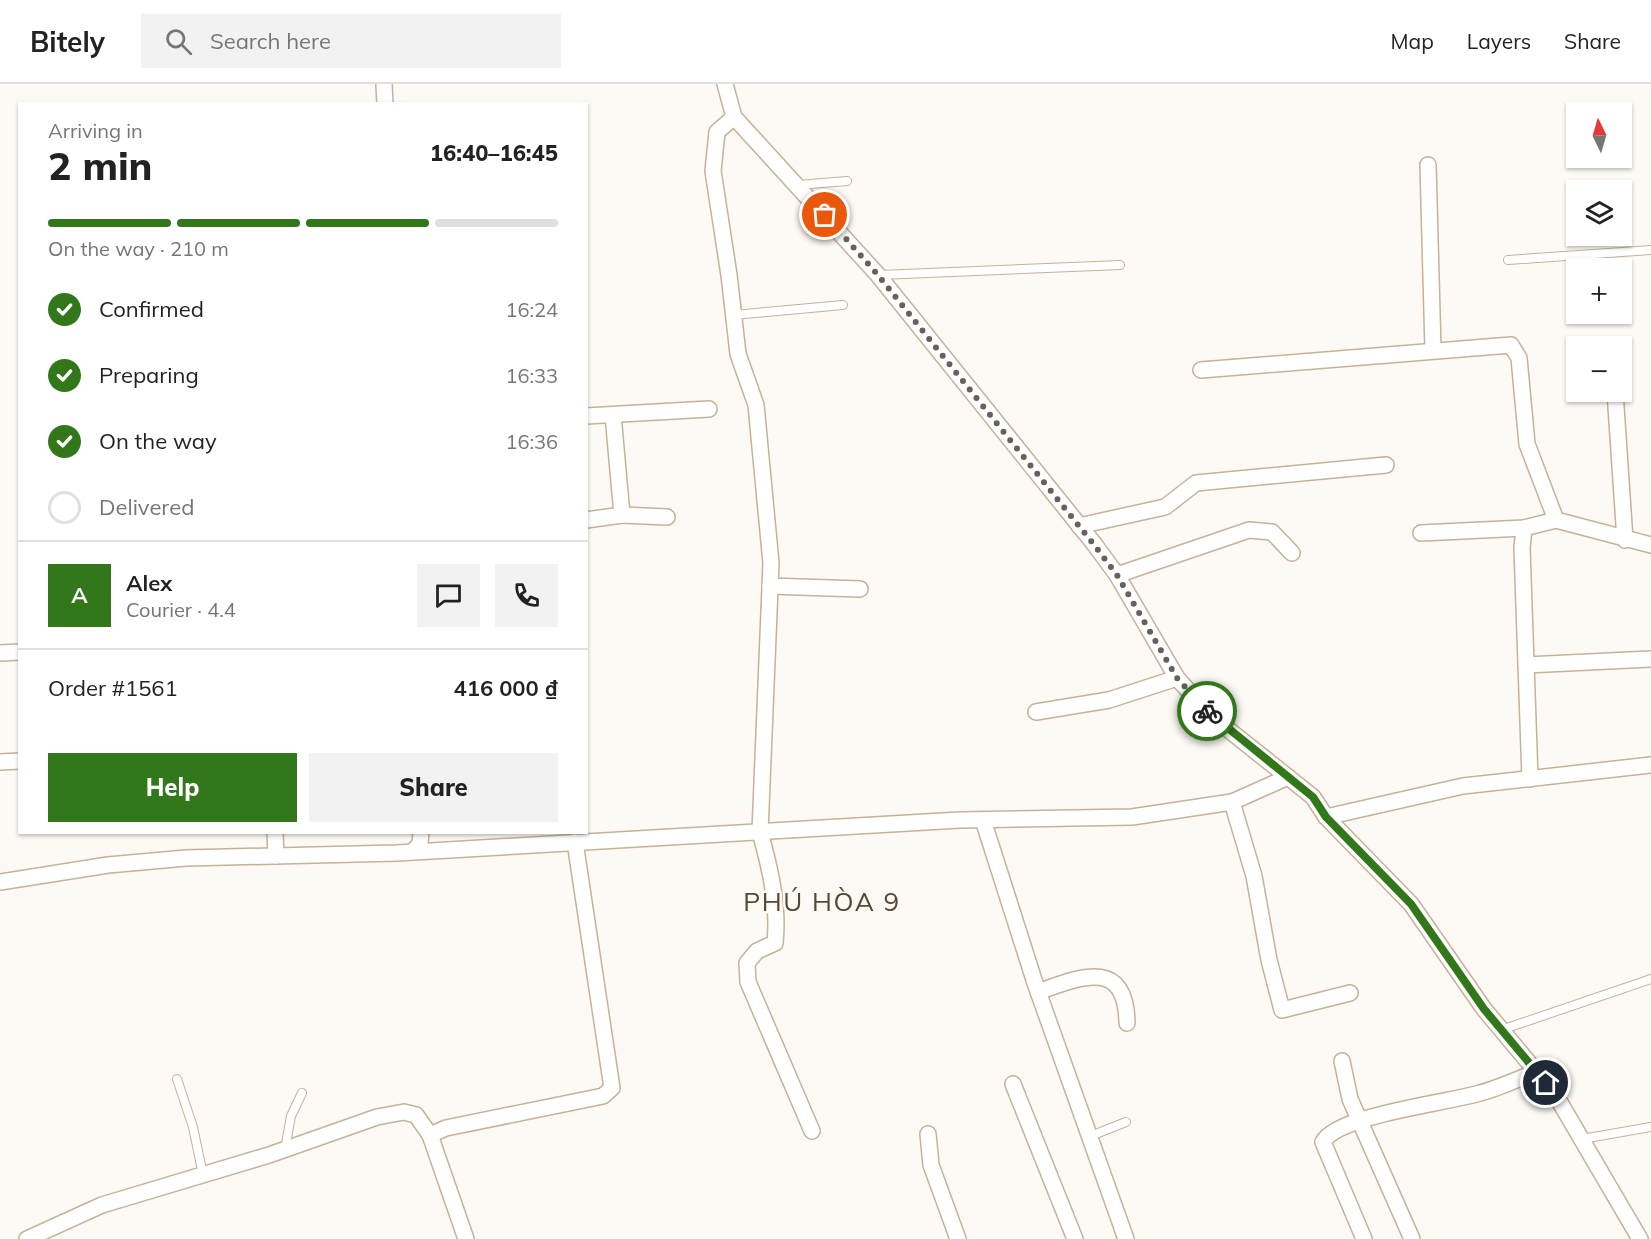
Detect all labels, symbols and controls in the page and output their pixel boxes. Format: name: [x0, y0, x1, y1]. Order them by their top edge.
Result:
search box: [141, 14, 561, 68]
text: Bitely: [30, 24, 105, 59]
icon: search: [162, 25, 195, 58]
text: Search here: [210, 27, 331, 55]
text: Map: [1391, 28, 1434, 54]
text: Layers: [1467, 28, 1531, 54]
text: Share: [1564, 28, 1621, 54]
north arrow: [1566, 102, 1632, 168]
map controls: [1566, 102, 1632, 402]
text: Arriving in: [48, 118, 143, 143]
text: 16:40–16:45: [430, 139, 558, 167]
text: 2 min: [48, 141, 153, 190]
button: layers: [1566, 180, 1632, 246]
pin: [799, 189, 850, 240]
icon: bag: [808, 198, 841, 231]
text: On the way · 210 m: [48, 236, 229, 261]
button: +: [1566, 258, 1632, 324]
icon: check: [48, 293, 81, 326]
text: Confirmed: [99, 295, 204, 323]
text: 16:24: [505, 297, 558, 322]
button: −: [1566, 336, 1632, 402]
icon: check: [48, 359, 81, 392]
text: Preparing: [99, 361, 199, 389]
text: 16:33: [505, 363, 558, 388]
icon: check: [48, 425, 81, 458]
text: On the way: [99, 427, 217, 455]
text: 16:36: [505, 429, 558, 454]
text: Delivered: [99, 493, 194, 521]
button: chat: [417, 564, 480, 627]
button: phone: [495, 564, 558, 627]
text: Alex: [126, 569, 172, 597]
text: A: [71, 581, 88, 609]
text: Courier · 4.4: [126, 597, 236, 622]
text: Order #1561: [48, 674, 178, 702]
text: 416 000 ₫: [454, 674, 558, 702]
courier: [1177, 681, 1237, 741]
icon: bike: [1191, 695, 1224, 728]
button: Help: [48, 753, 297, 822]
button: Share: [309, 753, 558, 822]
district label: PHÚ HÒA 9: [743, 885, 901, 918]
pin: [1520, 1057, 1571, 1108]
icon: home: [1529, 1066, 1562, 1099]

